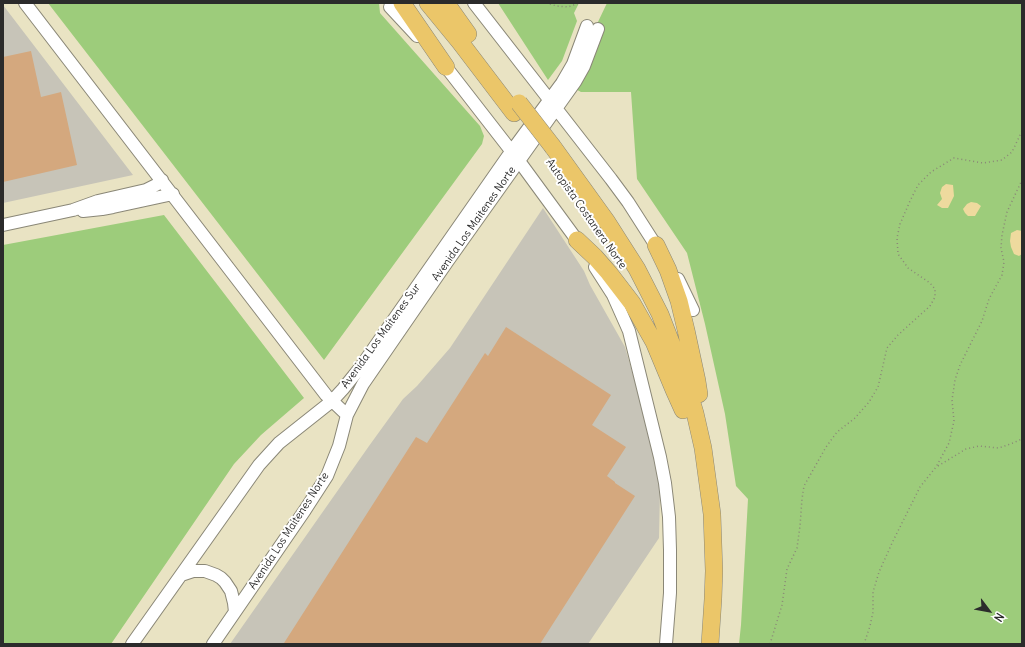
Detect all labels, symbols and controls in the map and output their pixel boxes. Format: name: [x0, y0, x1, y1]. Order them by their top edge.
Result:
street label: Autopista Costanera Norte: [543, 156, 629, 272]
street label: Avenida Los Maitenes Norte: [429, 164, 519, 284]
street label: Avenida Los Maitenes Sur: [339, 281, 423, 391]
street label: Avenida Los Maitenes Norte: [246, 470, 332, 592]
north arrow: [969, 591, 1009, 631]
text: N: [991, 610, 1007, 624]

